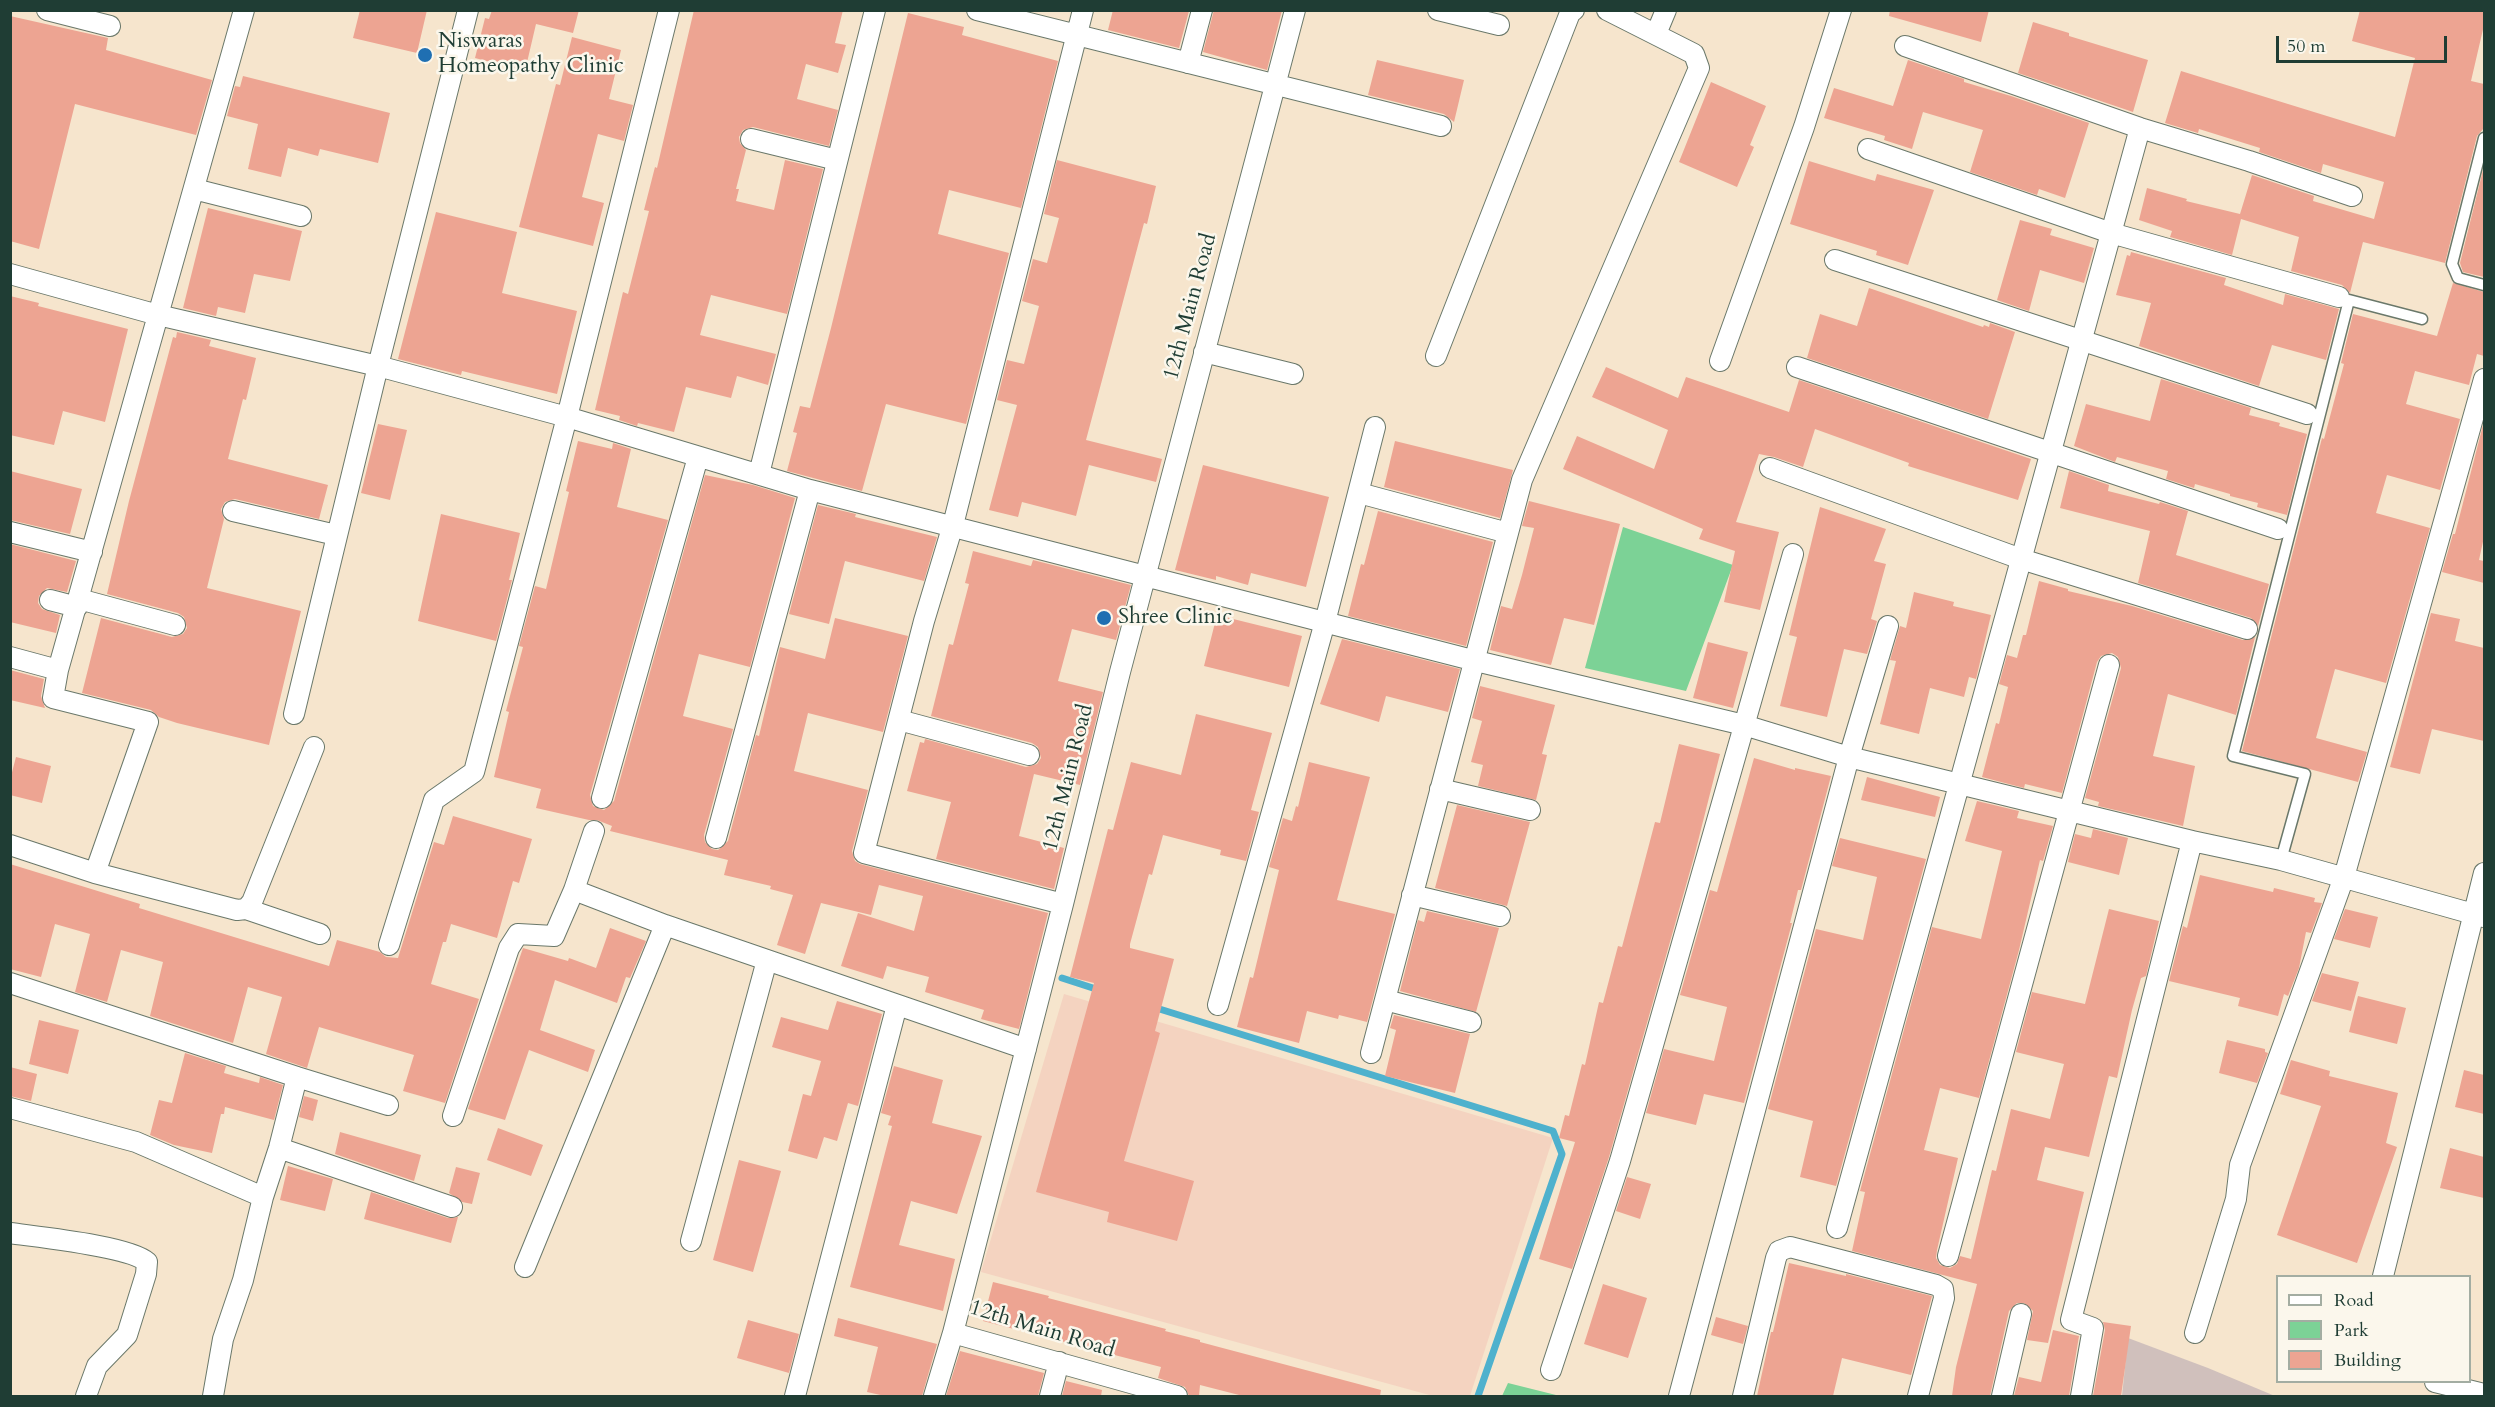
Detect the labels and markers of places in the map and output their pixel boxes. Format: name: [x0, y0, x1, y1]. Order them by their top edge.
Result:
place label: Niswaras Homeopathy Clinic: [438, 29, 624, 80]
marker: Niswaras Homeopathy Clinic: [416, 46, 434, 64]
place label: Shree Clinic: [1118, 605, 1232, 631]
marker: Shree Clinic: [1095, 609, 1113, 627]

